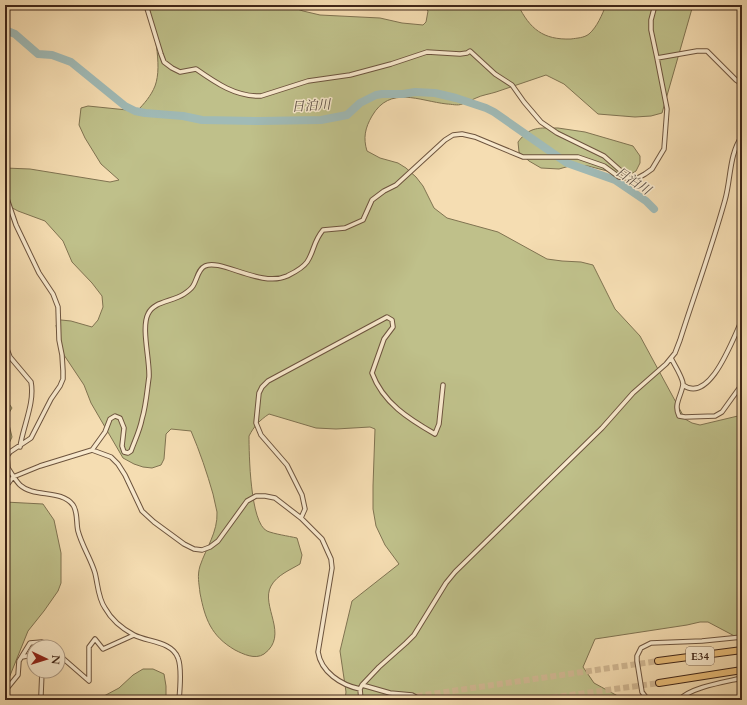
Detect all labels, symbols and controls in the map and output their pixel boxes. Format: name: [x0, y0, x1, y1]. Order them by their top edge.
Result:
water label: 日泊川: [291, 96, 333, 116]
water label: 日泊川: [612, 163, 656, 200]
north arrow: [26, 639, 66, 679]
road number: E34: [686, 647, 714, 665]
text: N: [48, 654, 63, 665]

